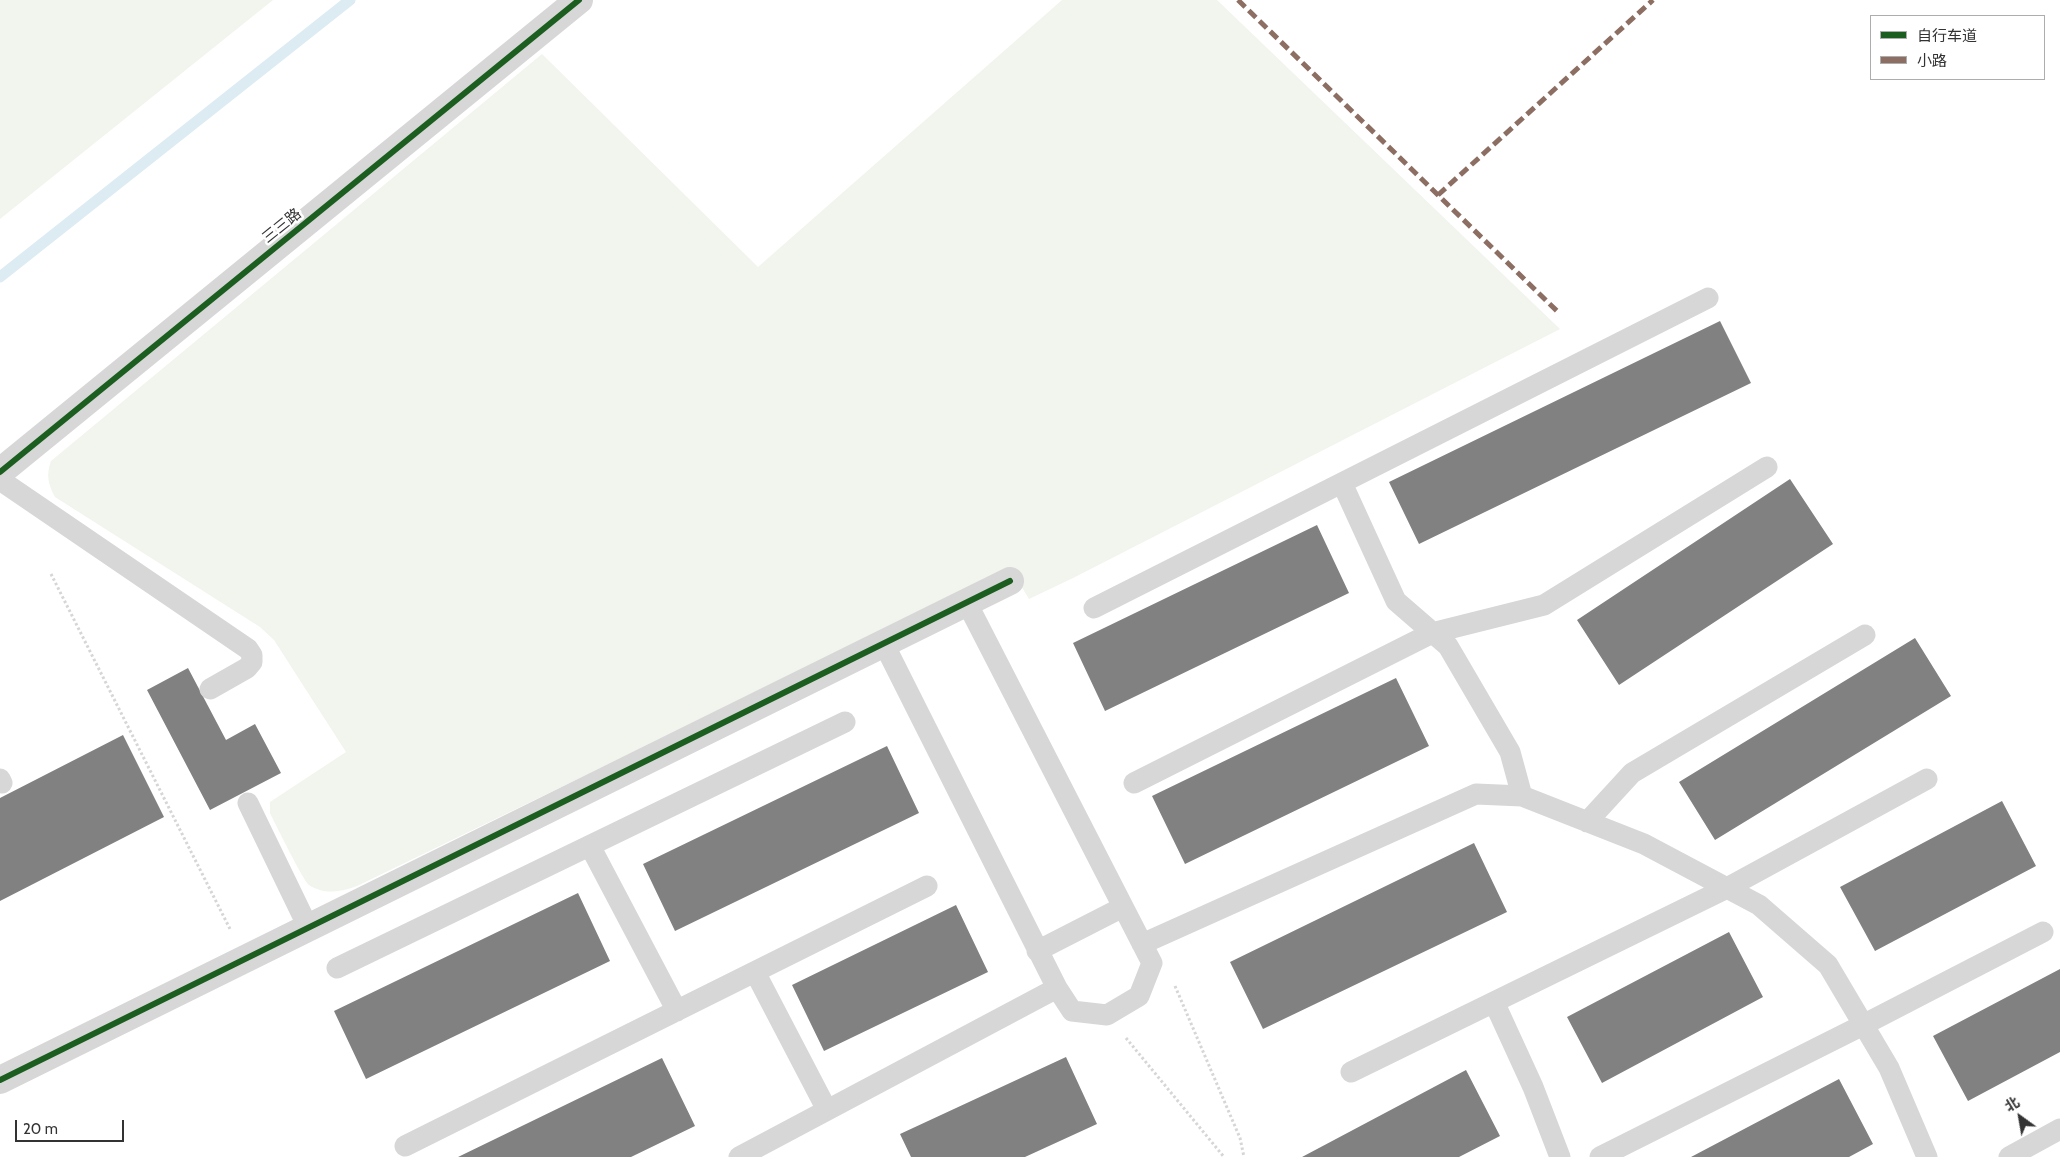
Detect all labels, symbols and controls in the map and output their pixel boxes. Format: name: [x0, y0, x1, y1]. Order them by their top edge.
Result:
legend: [1870, 15, 2045, 80]
text: 自行车道: [1917, 27, 1977, 45]
text: 小路: [1917, 52, 1947, 70]
street label: 三三路: [259, 205, 305, 247]
north arrow: [1995, 1092, 2045, 1142]
text: 北: [2001, 1093, 2023, 1116]
scale bar: [18, 1110, 126, 1142]
text: 20 m: [23, 1120, 58, 1138]

